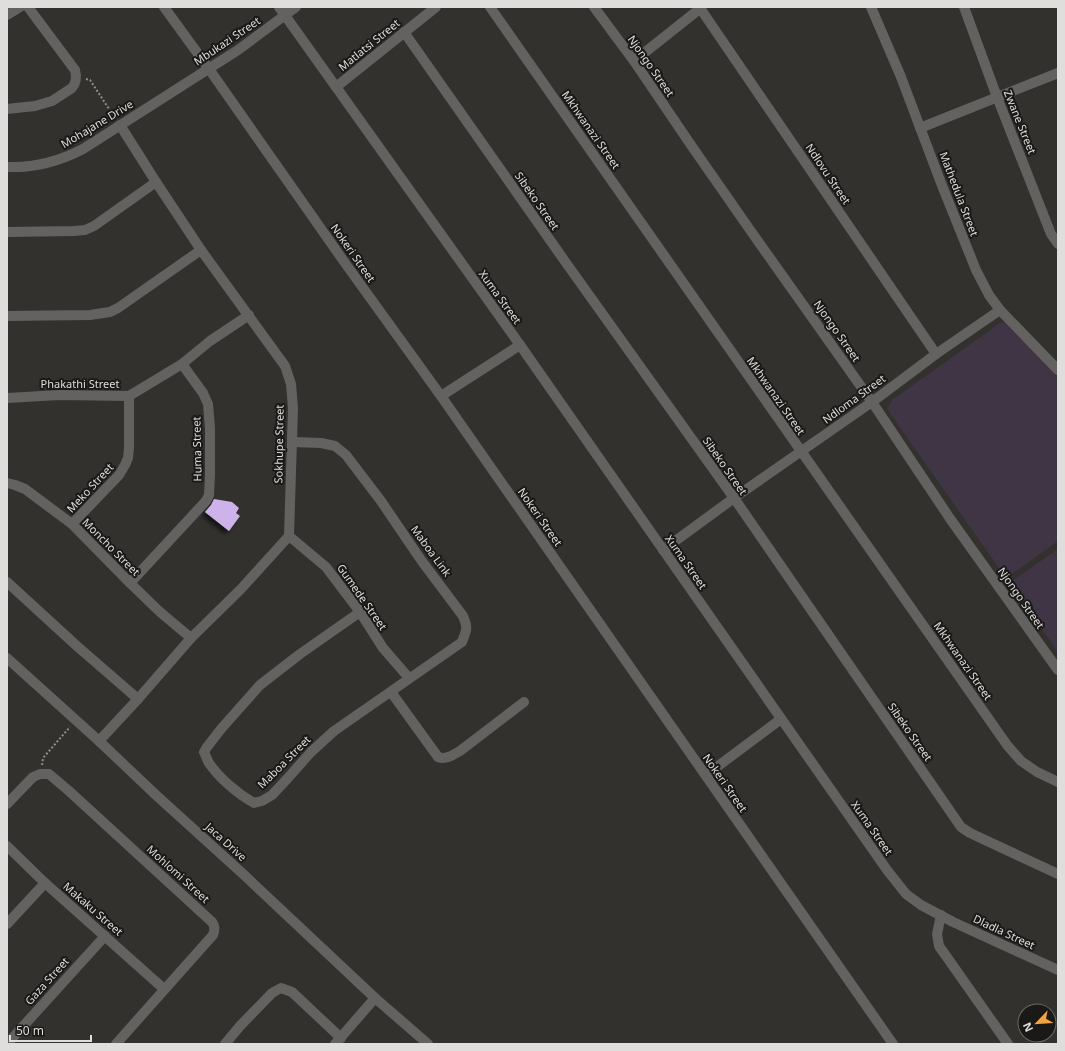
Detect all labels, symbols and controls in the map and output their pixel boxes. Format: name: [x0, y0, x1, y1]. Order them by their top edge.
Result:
street label: Mbukazi Street: [191, 13, 263, 68]
street label: Matlatsi Street: [335, 15, 402, 74]
street label: Njongo Street: [625, 32, 678, 99]
street label: Mkhwanazi Street: [559, 88, 624, 172]
street label: Zwane Street: [1001, 88, 1040, 156]
street label: Mohajane Drive: [58, 96, 136, 151]
street label: Ndlovu Street: [803, 140, 854, 207]
street label: Mathedula Street: [936, 149, 982, 238]
street label: Sibeko Street: [512, 169, 563, 233]
street label: Nokeri Street: [328, 221, 379, 285]
street label: Xuma Street: [476, 267, 525, 327]
street label: Njongo Street: [811, 297, 864, 364]
street label: Mkhwanazi Street: [744, 354, 809, 438]
street label: Ndloma Street: [819, 371, 888, 427]
street label: Phakathi Street: [41, 376, 119, 391]
street label: Sokhupe Street: [270, 404, 287, 483]
street label: Huma Street: [188, 416, 205, 482]
street label: Sibeko Street: [700, 434, 751, 498]
street label: Meko Street: [63, 460, 116, 516]
street label: Nokeri Street: [515, 485, 566, 549]
street label: Moncho Street: [79, 515, 143, 579]
street label: Maboa Link: [408, 522, 455, 579]
street label: Xuma Street: [662, 531, 711, 592]
street label: Gumede Street: [334, 561, 391, 633]
street label: Njongo Street: [995, 564, 1048, 631]
street label: Mkhwanazi Street: [931, 619, 996, 703]
street label: Sibeko Street: [885, 700, 936, 764]
street label: Maboa Street: [254, 732, 313, 791]
street label: Nokeri Street: [700, 751, 751, 815]
street label: Xuma Street: [848, 797, 897, 858]
street label: Jaca Drive: [202, 818, 250, 864]
street label: Mohlomi Street: [144, 841, 213, 906]
street label: Makaku Street: [60, 879, 126, 939]
street label: Dladla Street: [971, 911, 1037, 952]
street label: Gaza Street: [21, 954, 72, 1008]
north arrow: [1017, 1003, 1057, 1043]
scale bar: [10, 1017, 91, 1043]
text: N: [1019, 1020, 1036, 1035]
text: 50 m: [16, 1022, 44, 1039]

